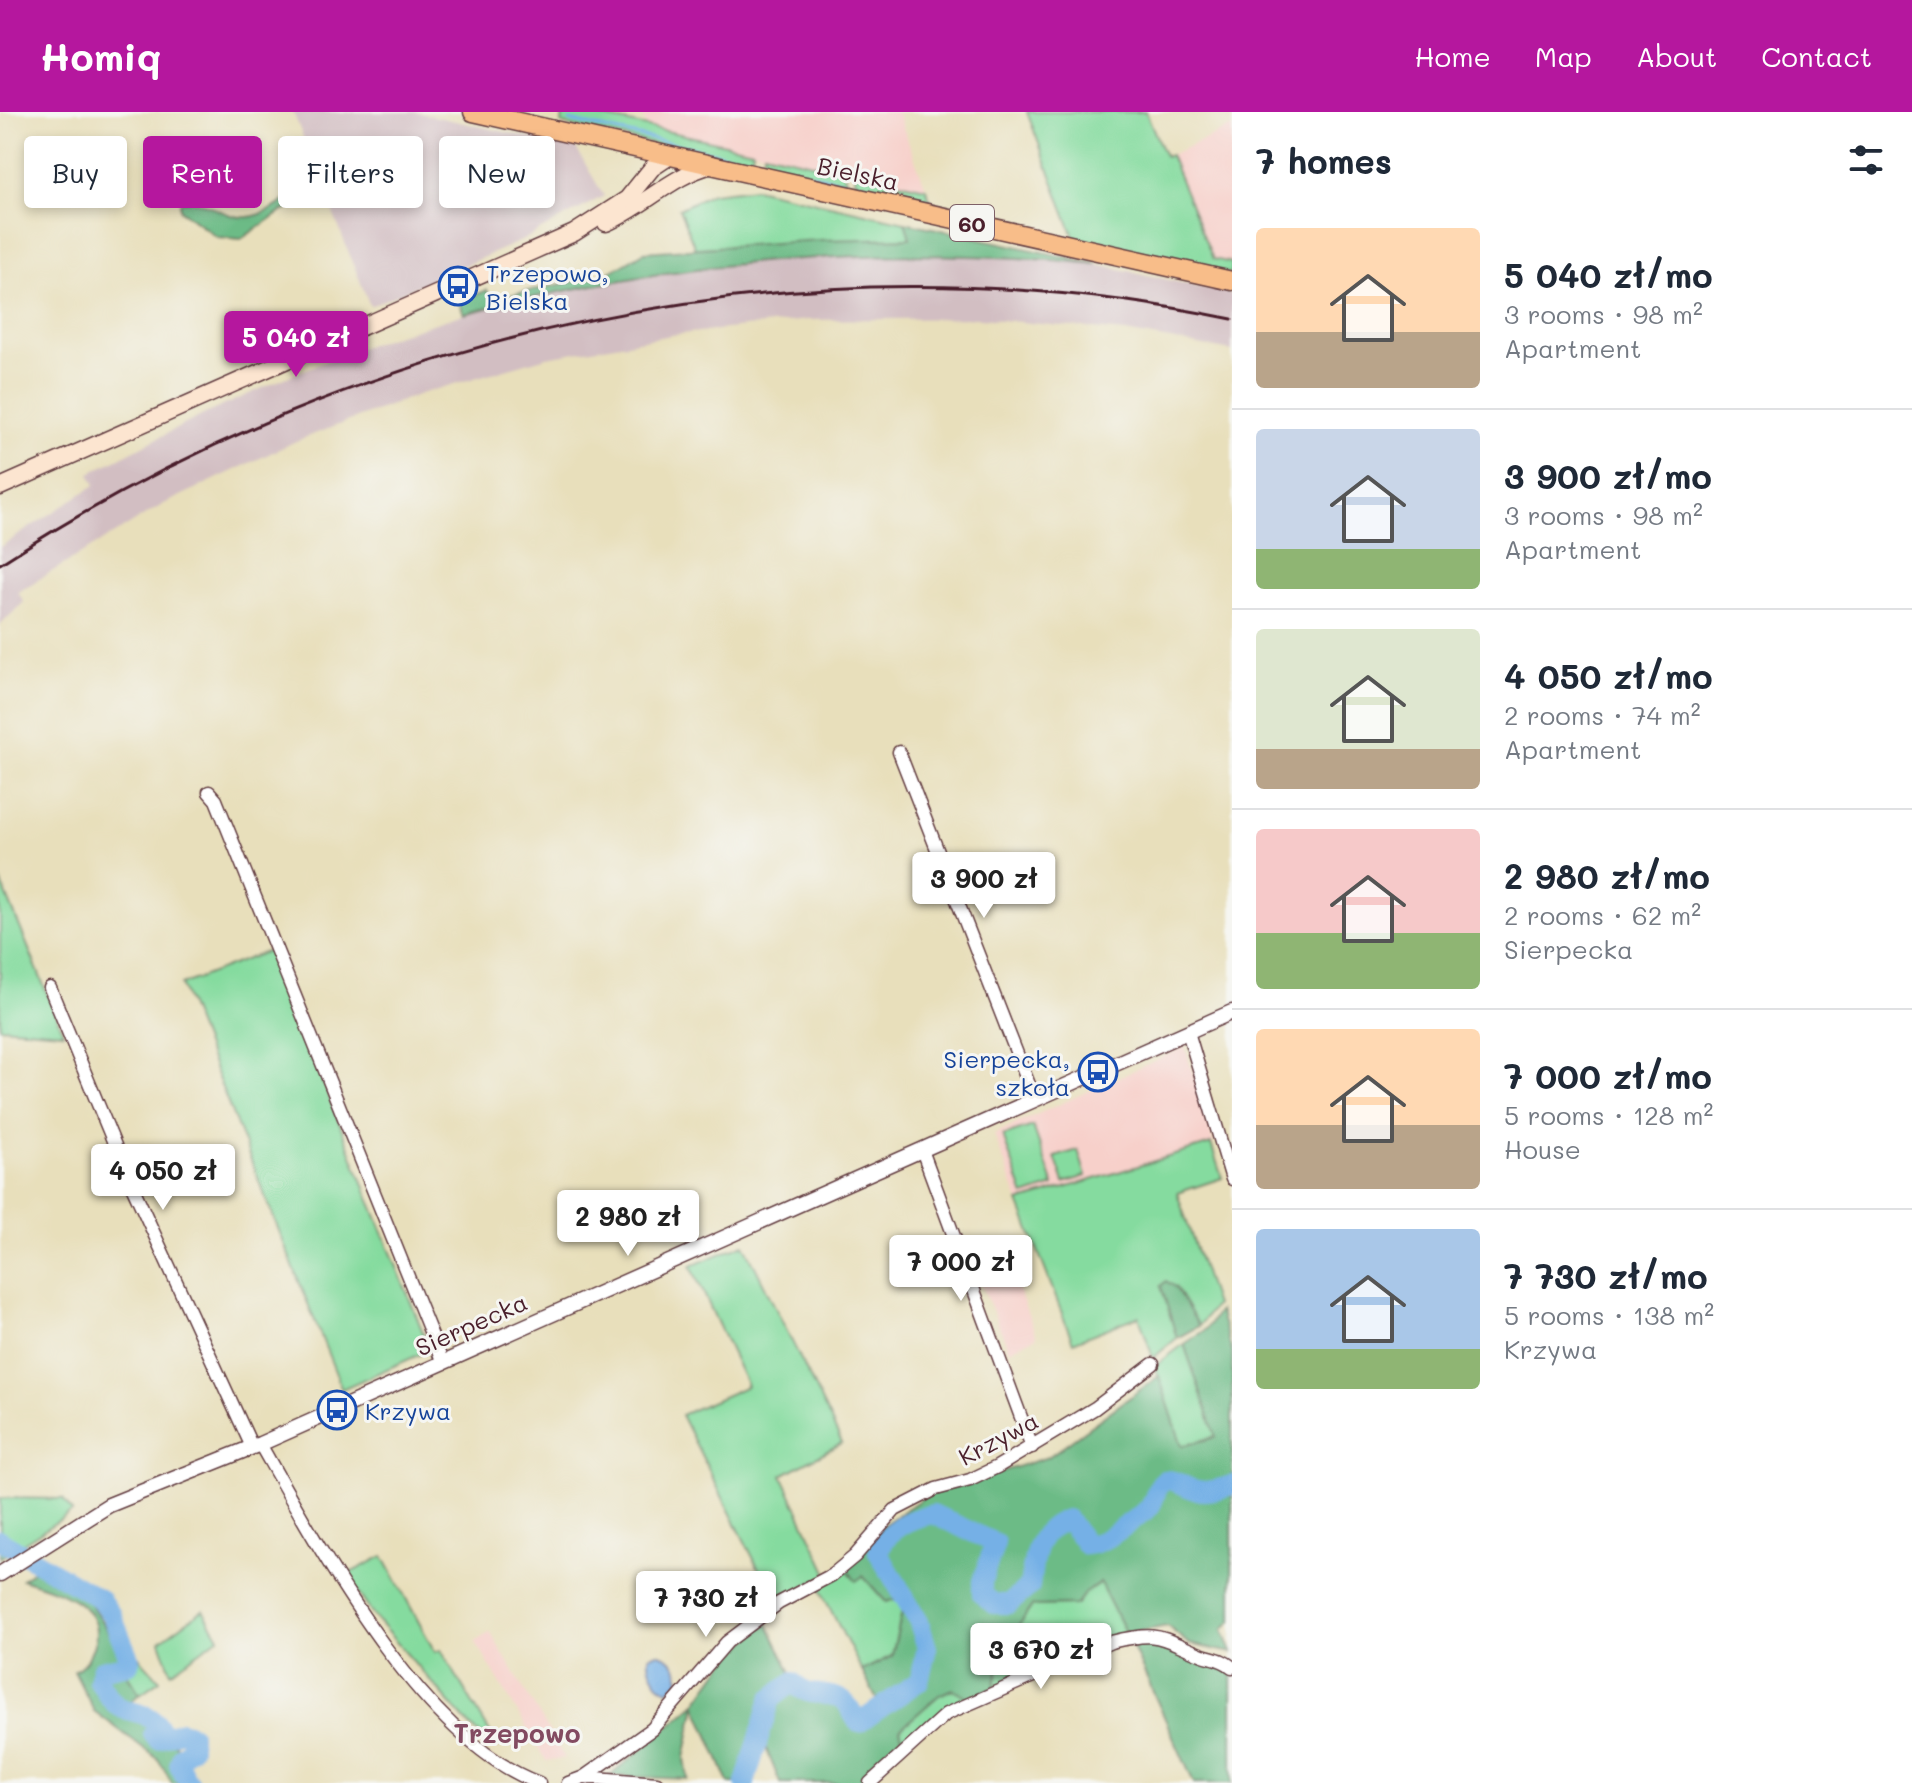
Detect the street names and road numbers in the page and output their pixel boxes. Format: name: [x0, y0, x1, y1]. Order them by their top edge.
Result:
street label: Bielska: [814, 149, 902, 197]
road number: 60: [950, 205, 994, 241]
street label: Sierpecka: [410, 1286, 532, 1362]
street label: Krzywa: [953, 1404, 1043, 1472]

